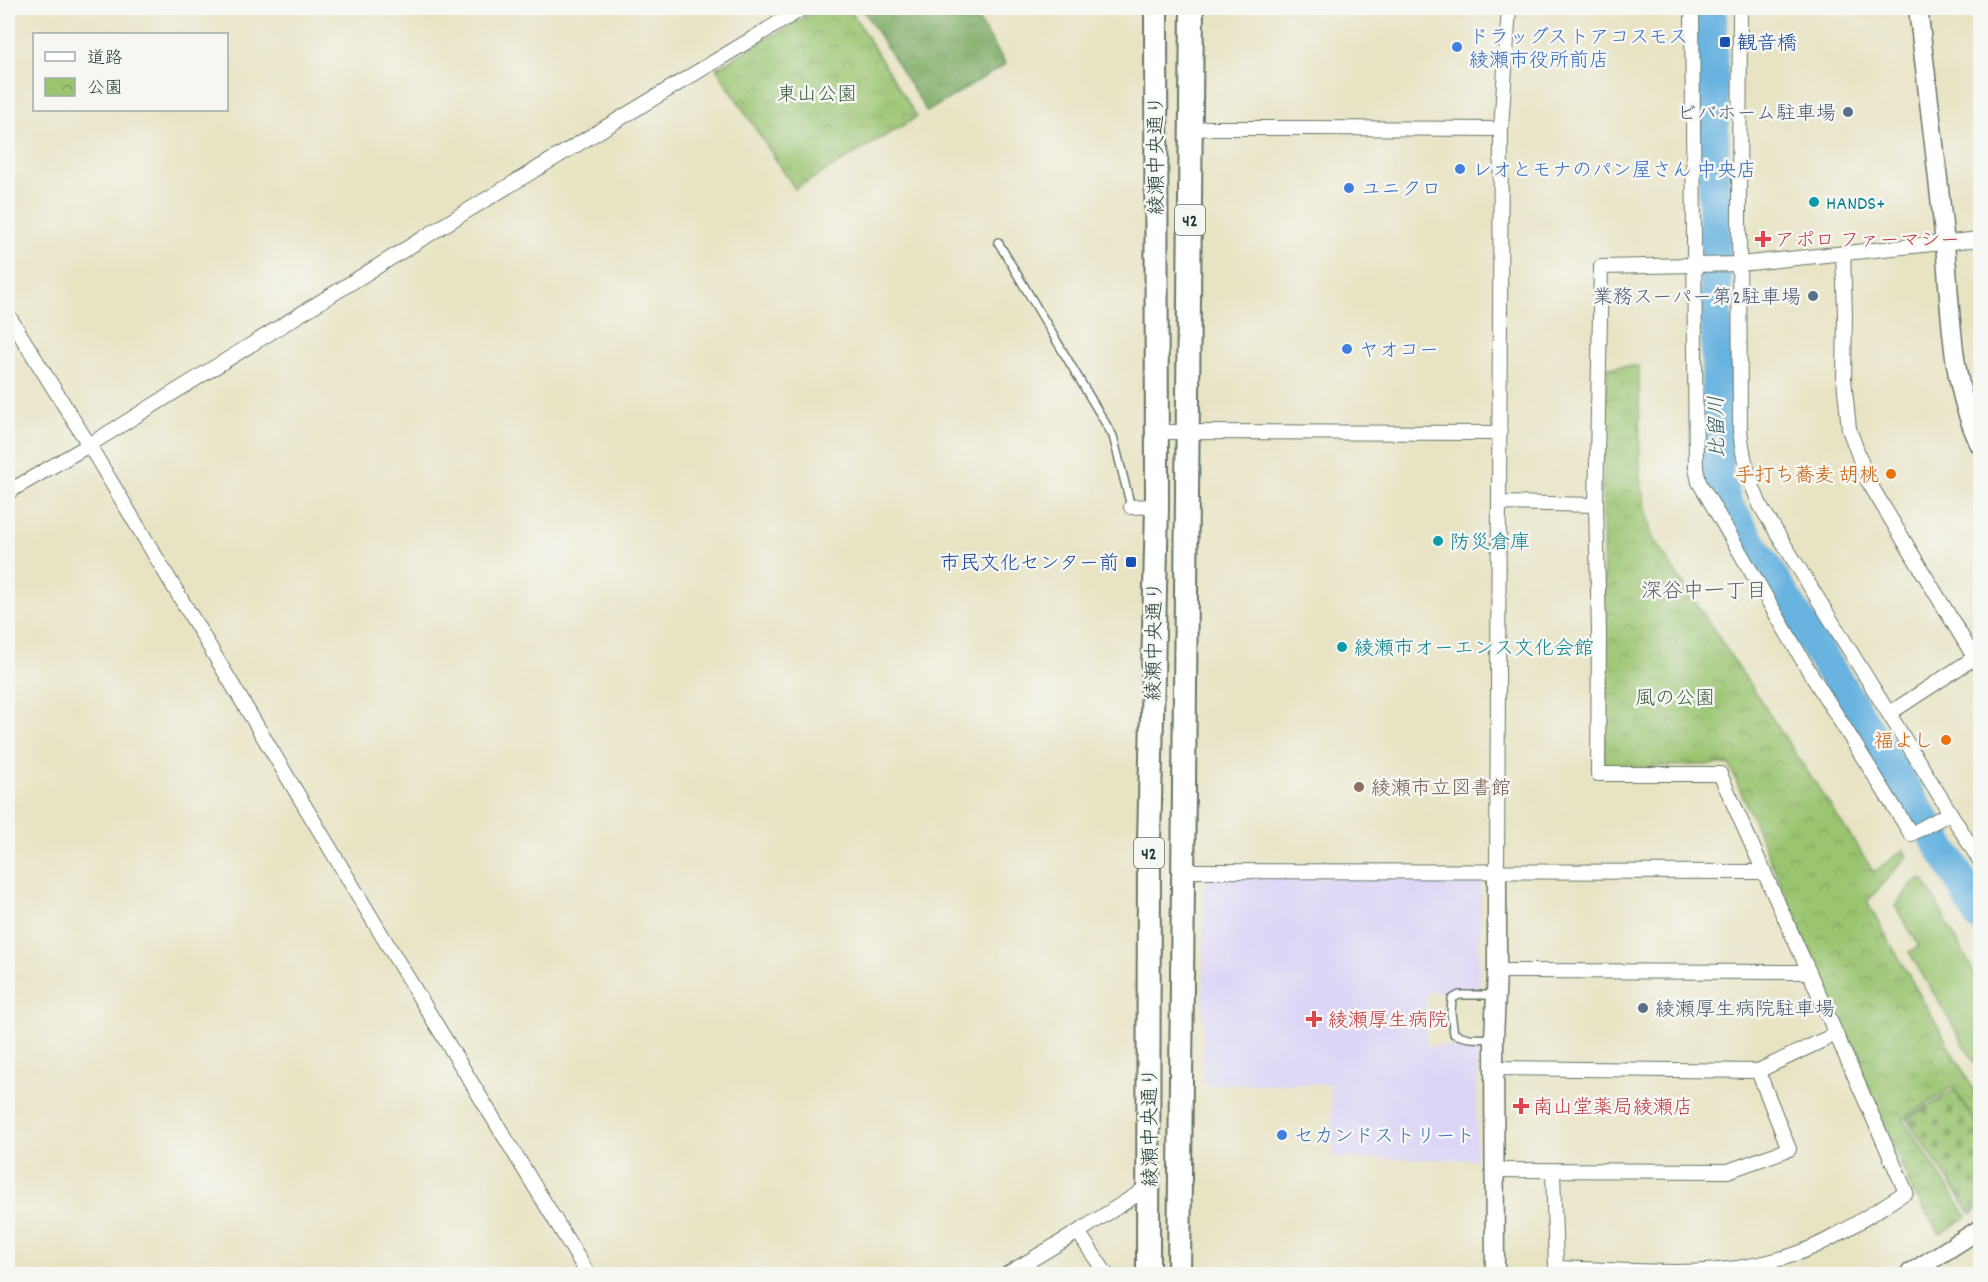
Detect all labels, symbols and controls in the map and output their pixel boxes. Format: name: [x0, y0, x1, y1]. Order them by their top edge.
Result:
place label: ドラッグストアコスモス 綾瀬市役所前店: [1469, 25, 1688, 76]
place label: 観音橋: [1737, 31, 1797, 59]
legend: [33, 33, 228, 111]
marker: 観音橋: [1718, 35, 1732, 49]
marker: ドラッグストアコスモス 綾瀬市役所前店: [1450, 40, 1464, 54]
text: 道路: [87, 47, 123, 72]
text: 公園: [87, 77, 123, 102]
park label: 東山公園: [777, 82, 857, 110]
street label: 綾瀬中央通り: [1144, 95, 1172, 215]
place label: ビバホーム駐車場: [1677, 101, 1836, 129]
marker: ビバホーム駐車場: [1841, 105, 1855, 119]
place label: レオとモナのパン屋さん 中央店: [1472, 158, 1757, 186]
marker: レオとモナのパン屋さん 中央店: [1453, 162, 1467, 176]
place label: ユニクロ: [1361, 177, 1441, 205]
marker: ユニクロ: [1342, 181, 1356, 195]
place label: HANDS+: [1826, 191, 1885, 219]
marker: HANDS+: [1807, 195, 1821, 209]
road number: 42: [1175, 205, 1205, 235]
place label: アポロ ファーマシー: [1775, 228, 1960, 256]
marker: アポロ ファーマシー: [1756, 232, 1770, 246]
place label: 業務スーパー第2駐車場: [1593, 285, 1801, 313]
marker: 業務スーパー第2駐車場: [1806, 289, 1820, 303]
place label: ヤオコー: [1359, 338, 1439, 366]
marker: ヤオコー: [1340, 342, 1354, 356]
water label: 比留川: [1703, 395, 1735, 459]
place label: 手打ち蕎麦 胡桃: [1734, 463, 1879, 491]
marker: 手打ち蕎麦 胡桃: [1884, 467, 1898, 481]
place label: 防災倉庫: [1450, 530, 1530, 558]
marker: 防災倉庫: [1431, 534, 1445, 548]
place label: 市民文化センター前: [940, 551, 1119, 579]
marker: 市民文化センター前: [1124, 555, 1138, 569]
district label: 深谷中一丁目: [1641, 578, 1767, 608]
street label: 綾瀬中央通り: [1141, 581, 1171, 701]
place label: 綾瀬市オーエンス文化会館: [1354, 636, 1594, 664]
marker: 綾瀬市オーエンス文化会館: [1335, 640, 1349, 654]
park label: 風の公園: [1635, 686, 1715, 714]
place label: 福よし: [1874, 729, 1934, 757]
marker: 福よし: [1939, 733, 1953, 747]
place label: 綾瀬市立図書館: [1371, 776, 1511, 804]
marker: 綾瀬市立図書館: [1352, 780, 1366, 794]
road number: 42: [1134, 838, 1164, 868]
place label: 綾瀬厚生病院駐車場: [1655, 997, 1835, 1025]
marker: 綾瀬厚生病院駐車場: [1636, 1001, 1650, 1015]
place label: 綾瀬厚生病院: [1328, 1008, 1448, 1036]
marker: 綾瀬厚生病院: [1305, 1010, 1323, 1028]
street label: 綾瀬中央通り: [1138, 1067, 1166, 1187]
place label: 南山堂薬局綾瀬店: [1533, 1095, 1693, 1123]
marker: 南山堂薬局綾瀬店: [1514, 1099, 1528, 1113]
place label: セカンドストリート: [1294, 1124, 1476, 1152]
marker: セカンドストリート: [1275, 1128, 1289, 1142]

